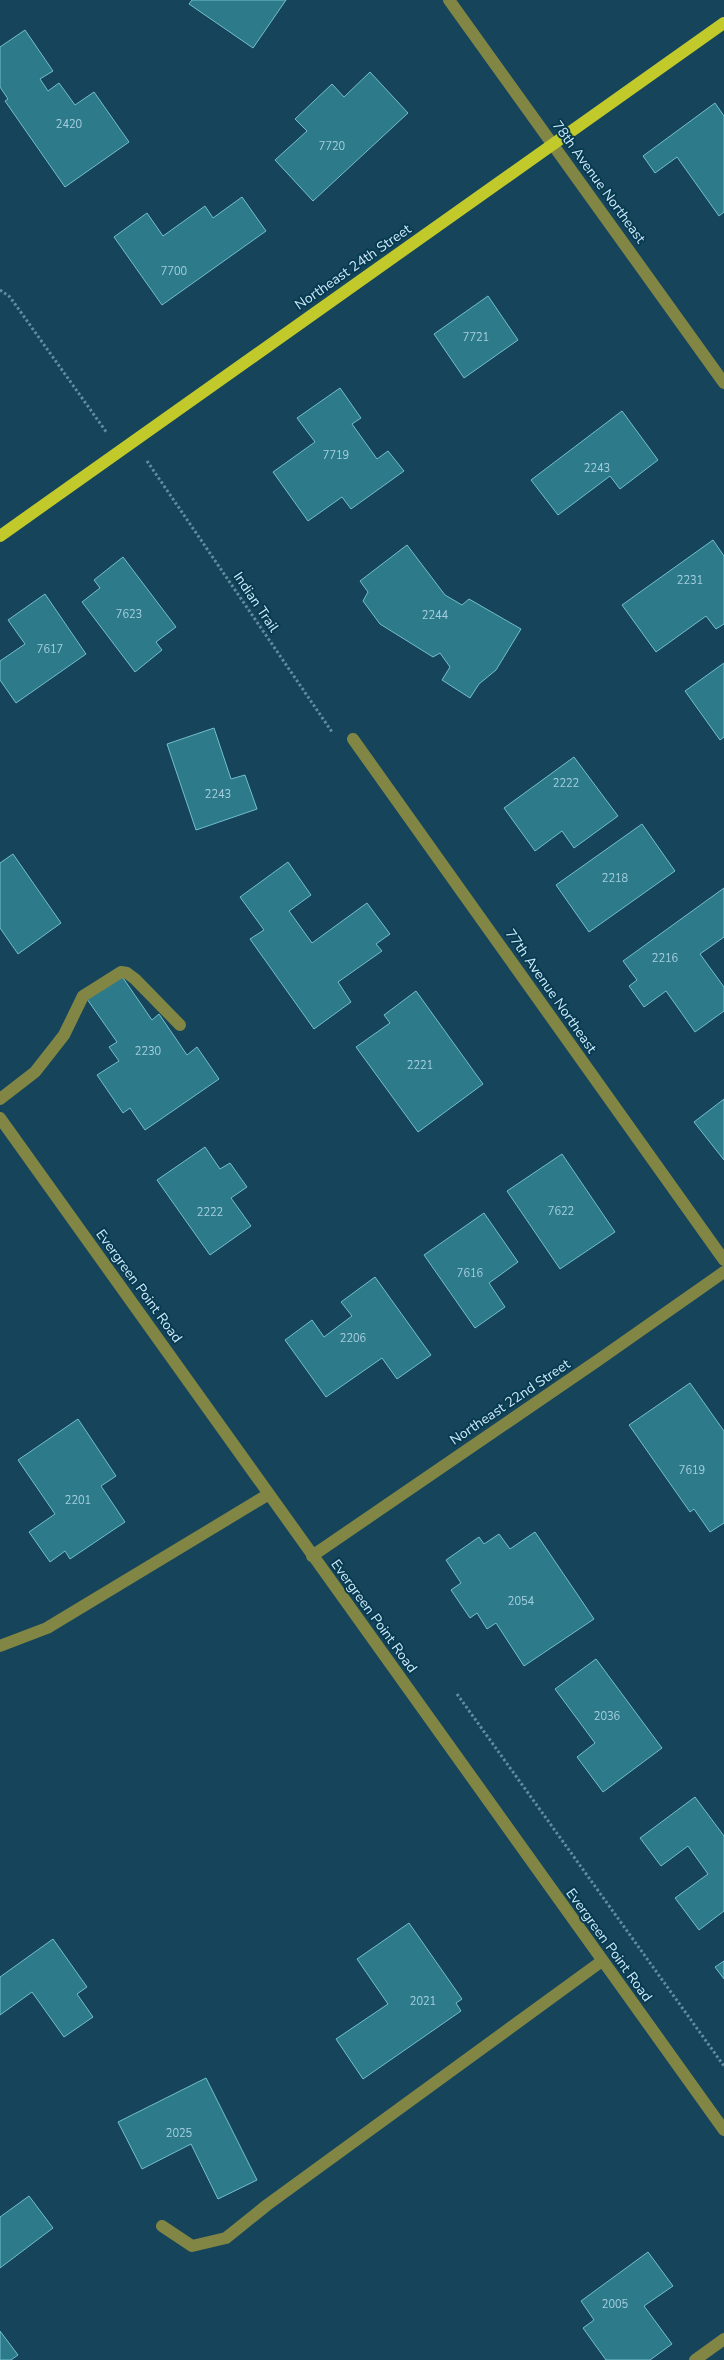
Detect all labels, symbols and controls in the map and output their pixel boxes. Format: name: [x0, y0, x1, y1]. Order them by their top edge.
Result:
house number: 2420: [56, 117, 83, 132]
street label: 78th Avenue Northeast: [548, 117, 650, 247]
house number: 7720: [319, 139, 346, 154]
street label: Northeast 24th Street: [291, 220, 415, 314]
house number: 7700: [161, 264, 188, 279]
house number: 7721: [463, 330, 489, 345]
house number: 7719: [323, 448, 349, 463]
house number: 2243: [584, 461, 610, 476]
street label: Indian Trail: [229, 568, 284, 637]
house number: 2231: [677, 573, 703, 588]
house number: 7623: [116, 607, 142, 622]
house number: 2244: [422, 608, 449, 623]
house number: 7617: [37, 642, 63, 657]
house number: 2222: [553, 776, 579, 791]
house number: 2243: [205, 787, 231, 802]
house number: 2218: [602, 871, 629, 886]
street label: 77th Avenue Northeast: [501, 925, 601, 1057]
house number: 2216: [652, 951, 679, 966]
house number: 2230: [135, 1044, 162, 1059]
house number: 2221: [407, 1058, 433, 1073]
house number: 7622: [548, 1204, 574, 1219]
house number: 2222: [197, 1205, 223, 1220]
street label: Evergreen Point Road: [91, 1226, 187, 1346]
house number: 7616: [457, 1266, 484, 1281]
house number: 2206: [340, 1331, 367, 1346]
street label: Northeast 22nd Street: [446, 1355, 574, 1449]
house number: 7619: [679, 1463, 705, 1478]
house number: 2201: [65, 1493, 91, 1508]
street label: Evergreen Point Road: [326, 1556, 422, 1676]
house number: 2054: [508, 1594, 535, 1609]
house number: 2036: [594, 1709, 621, 1724]
street label: Evergreen Point Road: [561, 1885, 657, 2005]
house number: 2021: [410, 1994, 436, 2009]
house number: 2025: [166, 2126, 193, 2141]
house number: 2005: [602, 2297, 629, 2312]

